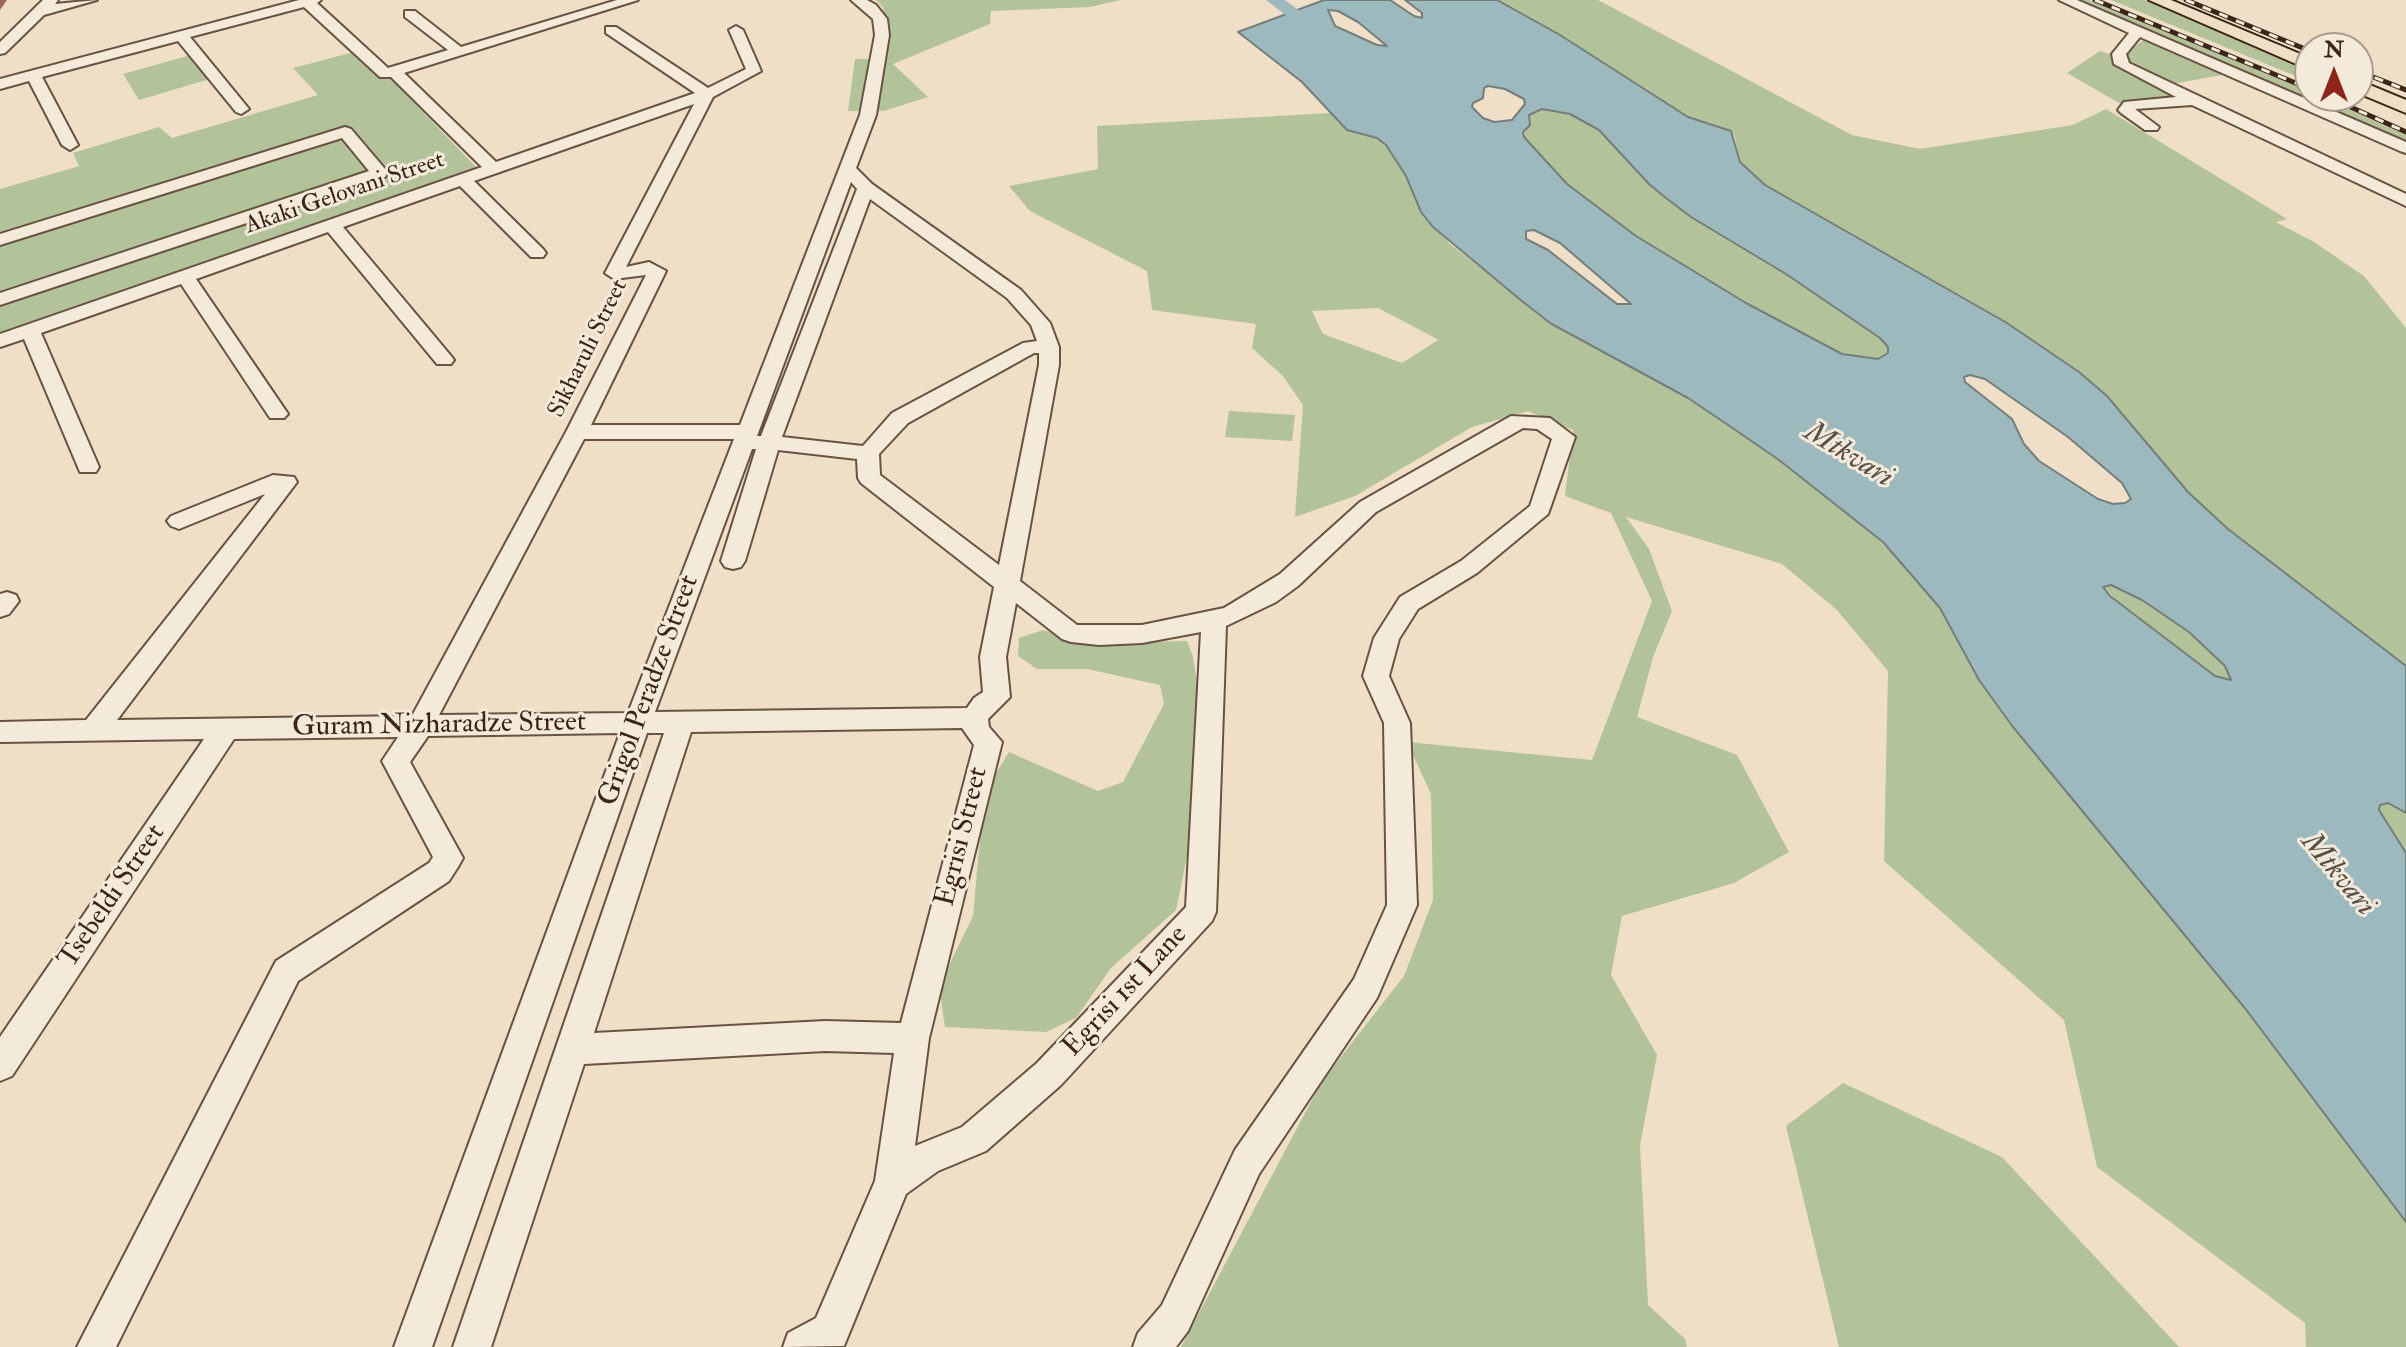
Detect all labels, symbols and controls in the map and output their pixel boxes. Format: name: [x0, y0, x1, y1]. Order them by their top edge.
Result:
north arrow: [2294, 32, 2374, 112]
text: N: [2324, 36, 2344, 64]
street label: Akaki Gelovani Street: [242, 146, 448, 242]
street label: Sikharuli Street: [543, 275, 635, 423]
water label: Mtkvari: [1797, 415, 1899, 497]
street label: Grigol Peradze Street: [593, 571, 707, 811]
street label: Guram Nizharadze Street: [292, 707, 586, 745]
street label: Egrisi Street: [929, 764, 997, 910]
street label: Tsebeldi Street: [53, 819, 173, 975]
water label: Mtkvari: [2292, 826, 2382, 924]
street label: Egrisi 1st Lane: [1057, 919, 1195, 1065]

